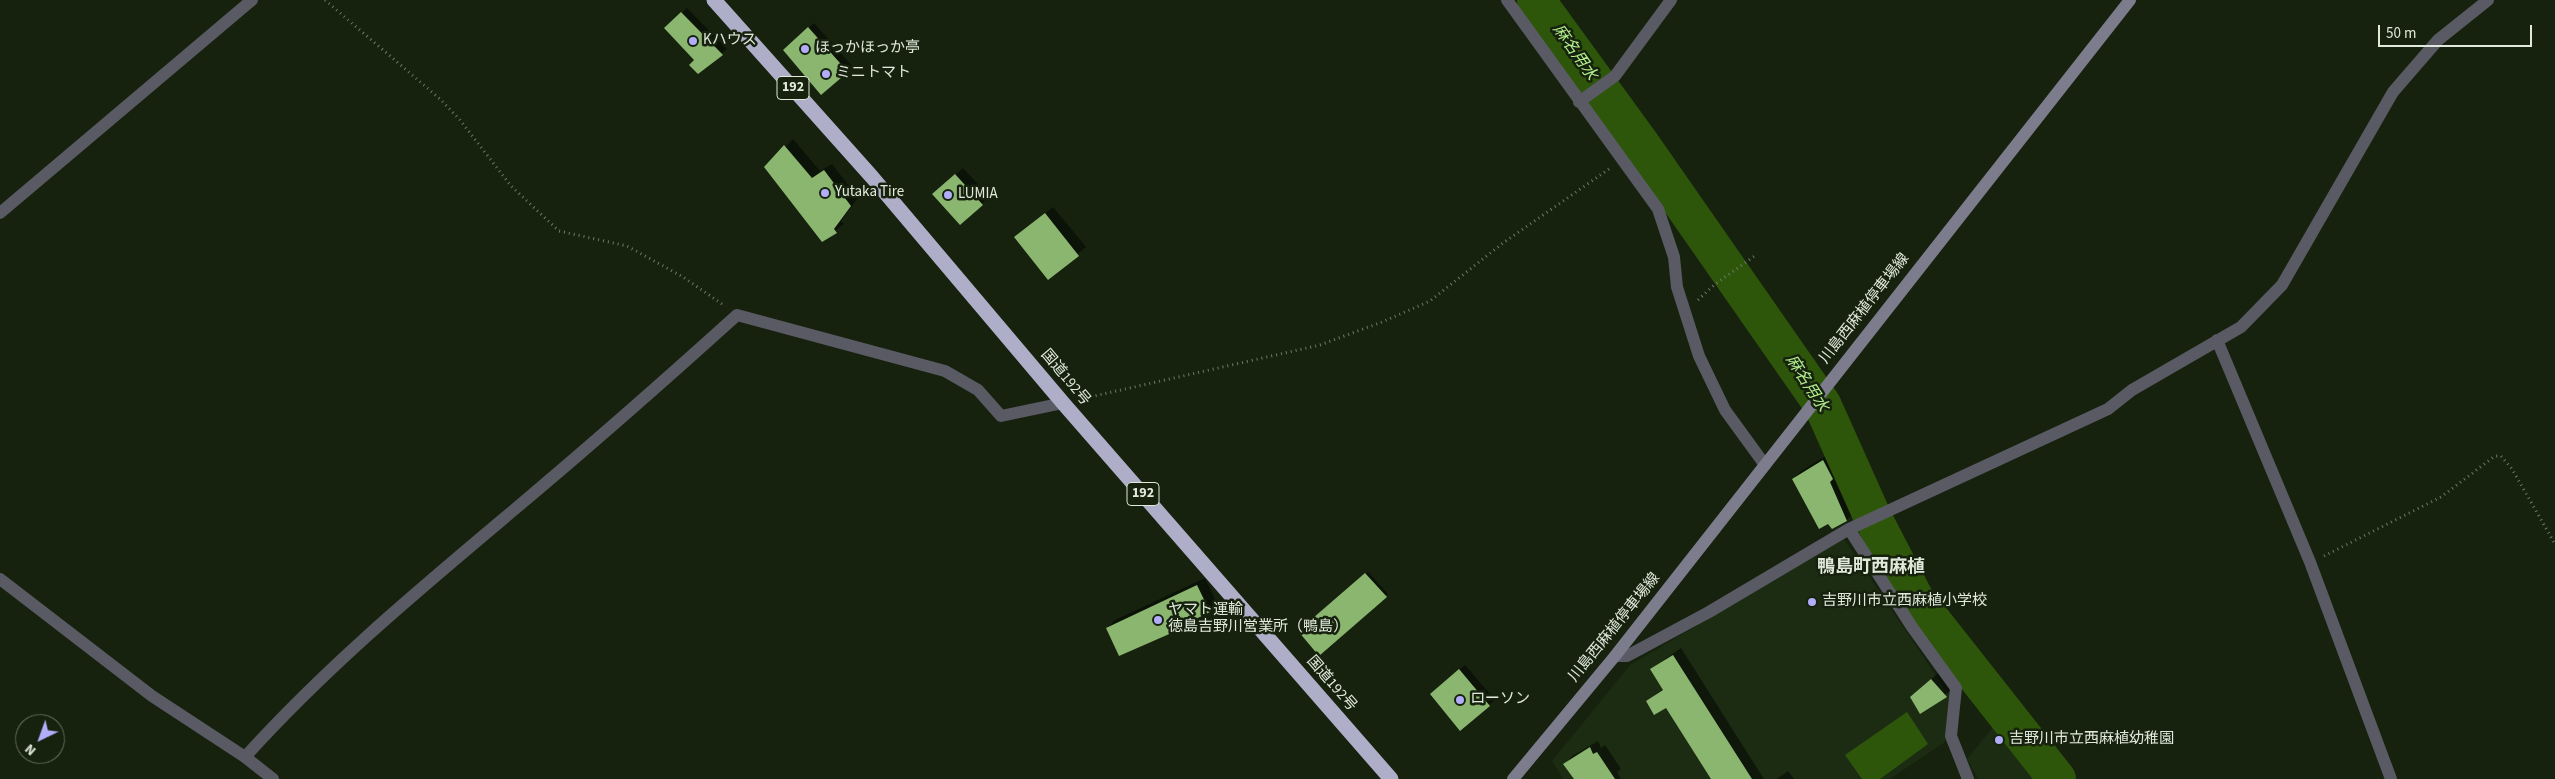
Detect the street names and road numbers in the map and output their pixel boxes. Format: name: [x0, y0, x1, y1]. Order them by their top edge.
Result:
road number: 192: [777, 76, 809, 100]
street label: 川島西麻植停車場線: [1816, 250, 1914, 368]
street label: 国道192号: [1036, 346, 1094, 410]
road number: 192: [1127, 482, 1159, 506]
street label: 川島西麻植停車場線: [1566, 570, 1664, 686]
street label: 国道192号: [1302, 653, 1360, 715]

